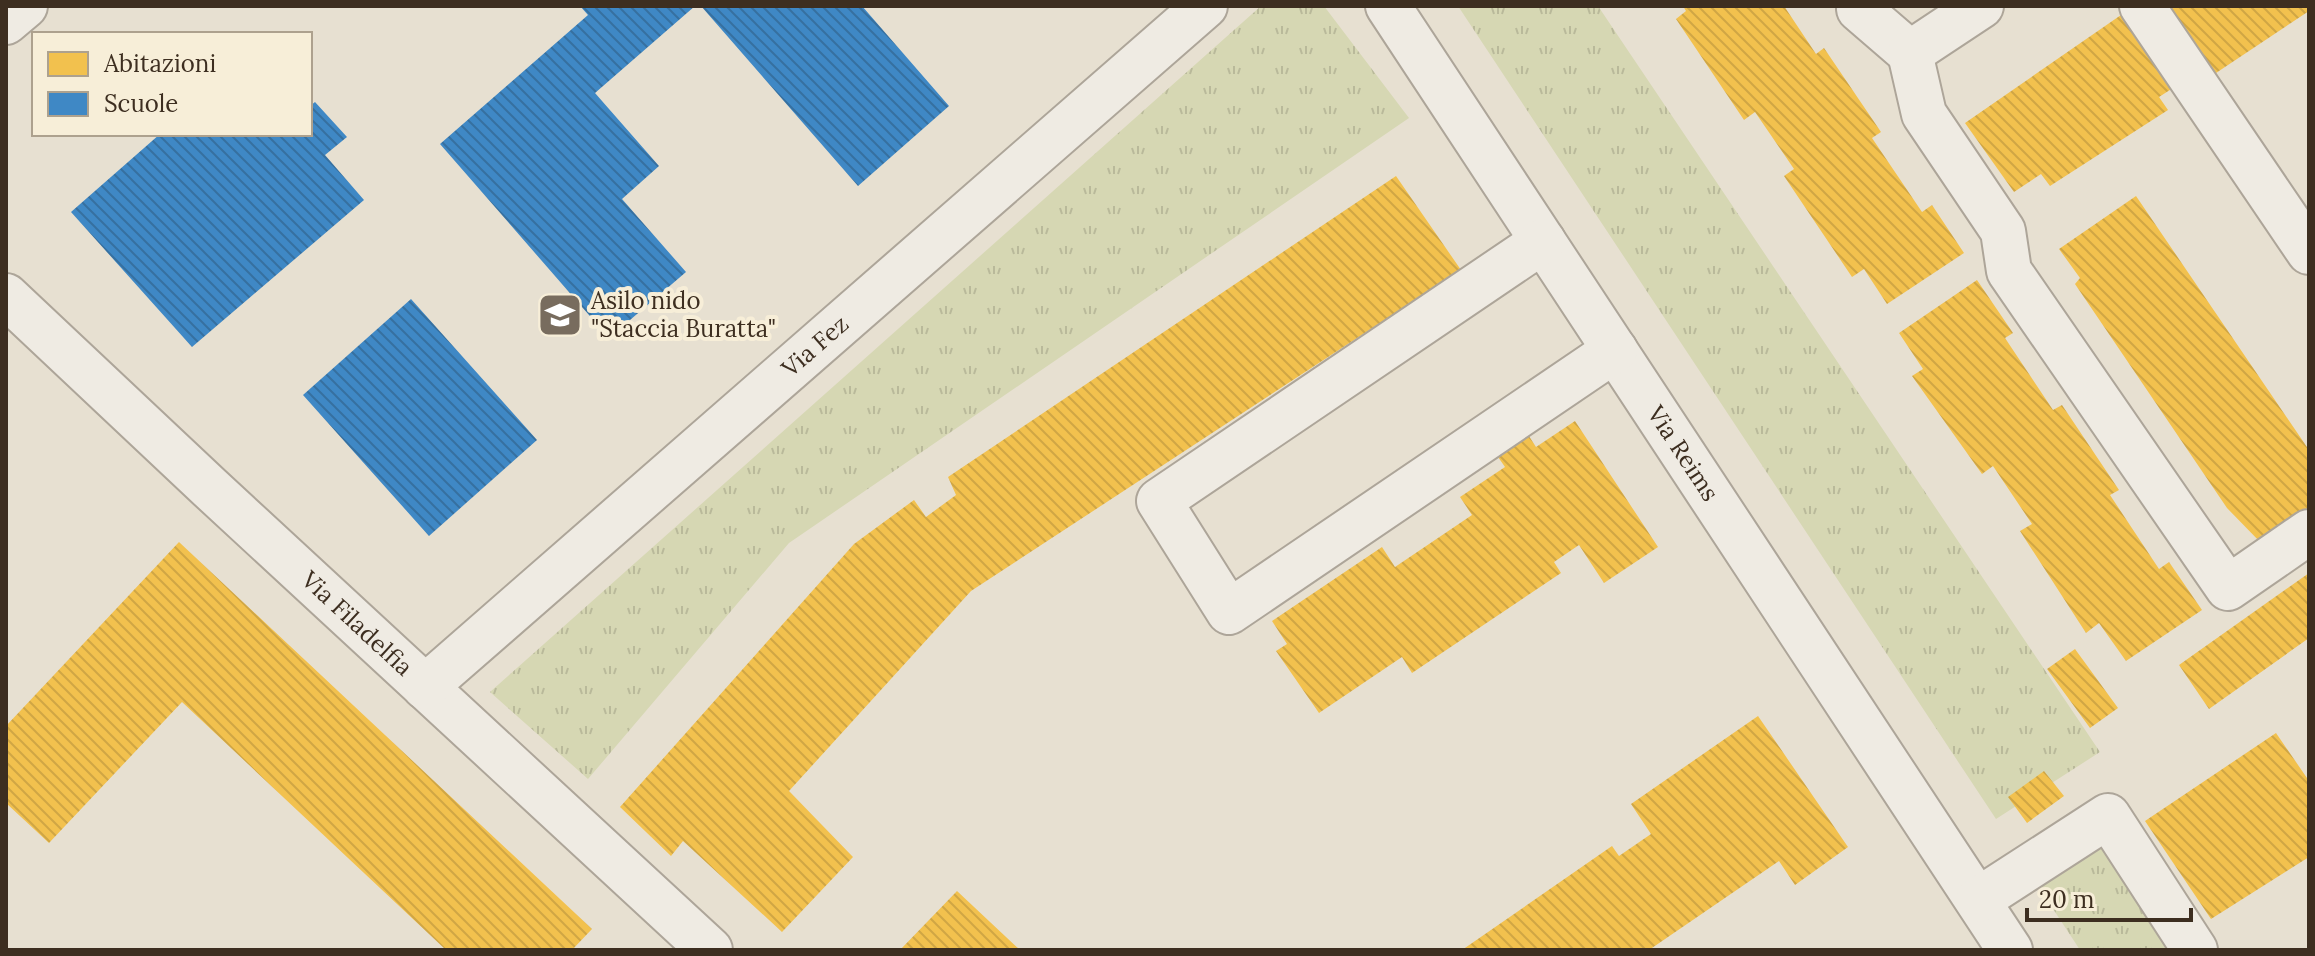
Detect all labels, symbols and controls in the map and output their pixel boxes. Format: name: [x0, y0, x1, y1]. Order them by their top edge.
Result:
legend: [32, 32, 312, 136]
text: Abitazioni: [103, 48, 216, 79]
text: Scuole: [104, 88, 178, 119]
place label: Asilo nido "Staccia Buratta": [590, 285, 776, 344]
school or university icon: Asilo nido "Staccia Buratta": [536, 291, 584, 339]
street label: Via Fez: [774, 308, 855, 384]
street label: Via Reims: [1640, 399, 1726, 507]
street label: Via Filadelfia: [294, 563, 419, 682]
scale bar: [2027, 872, 2191, 922]
text: 20 m: [2039, 884, 2095, 915]

